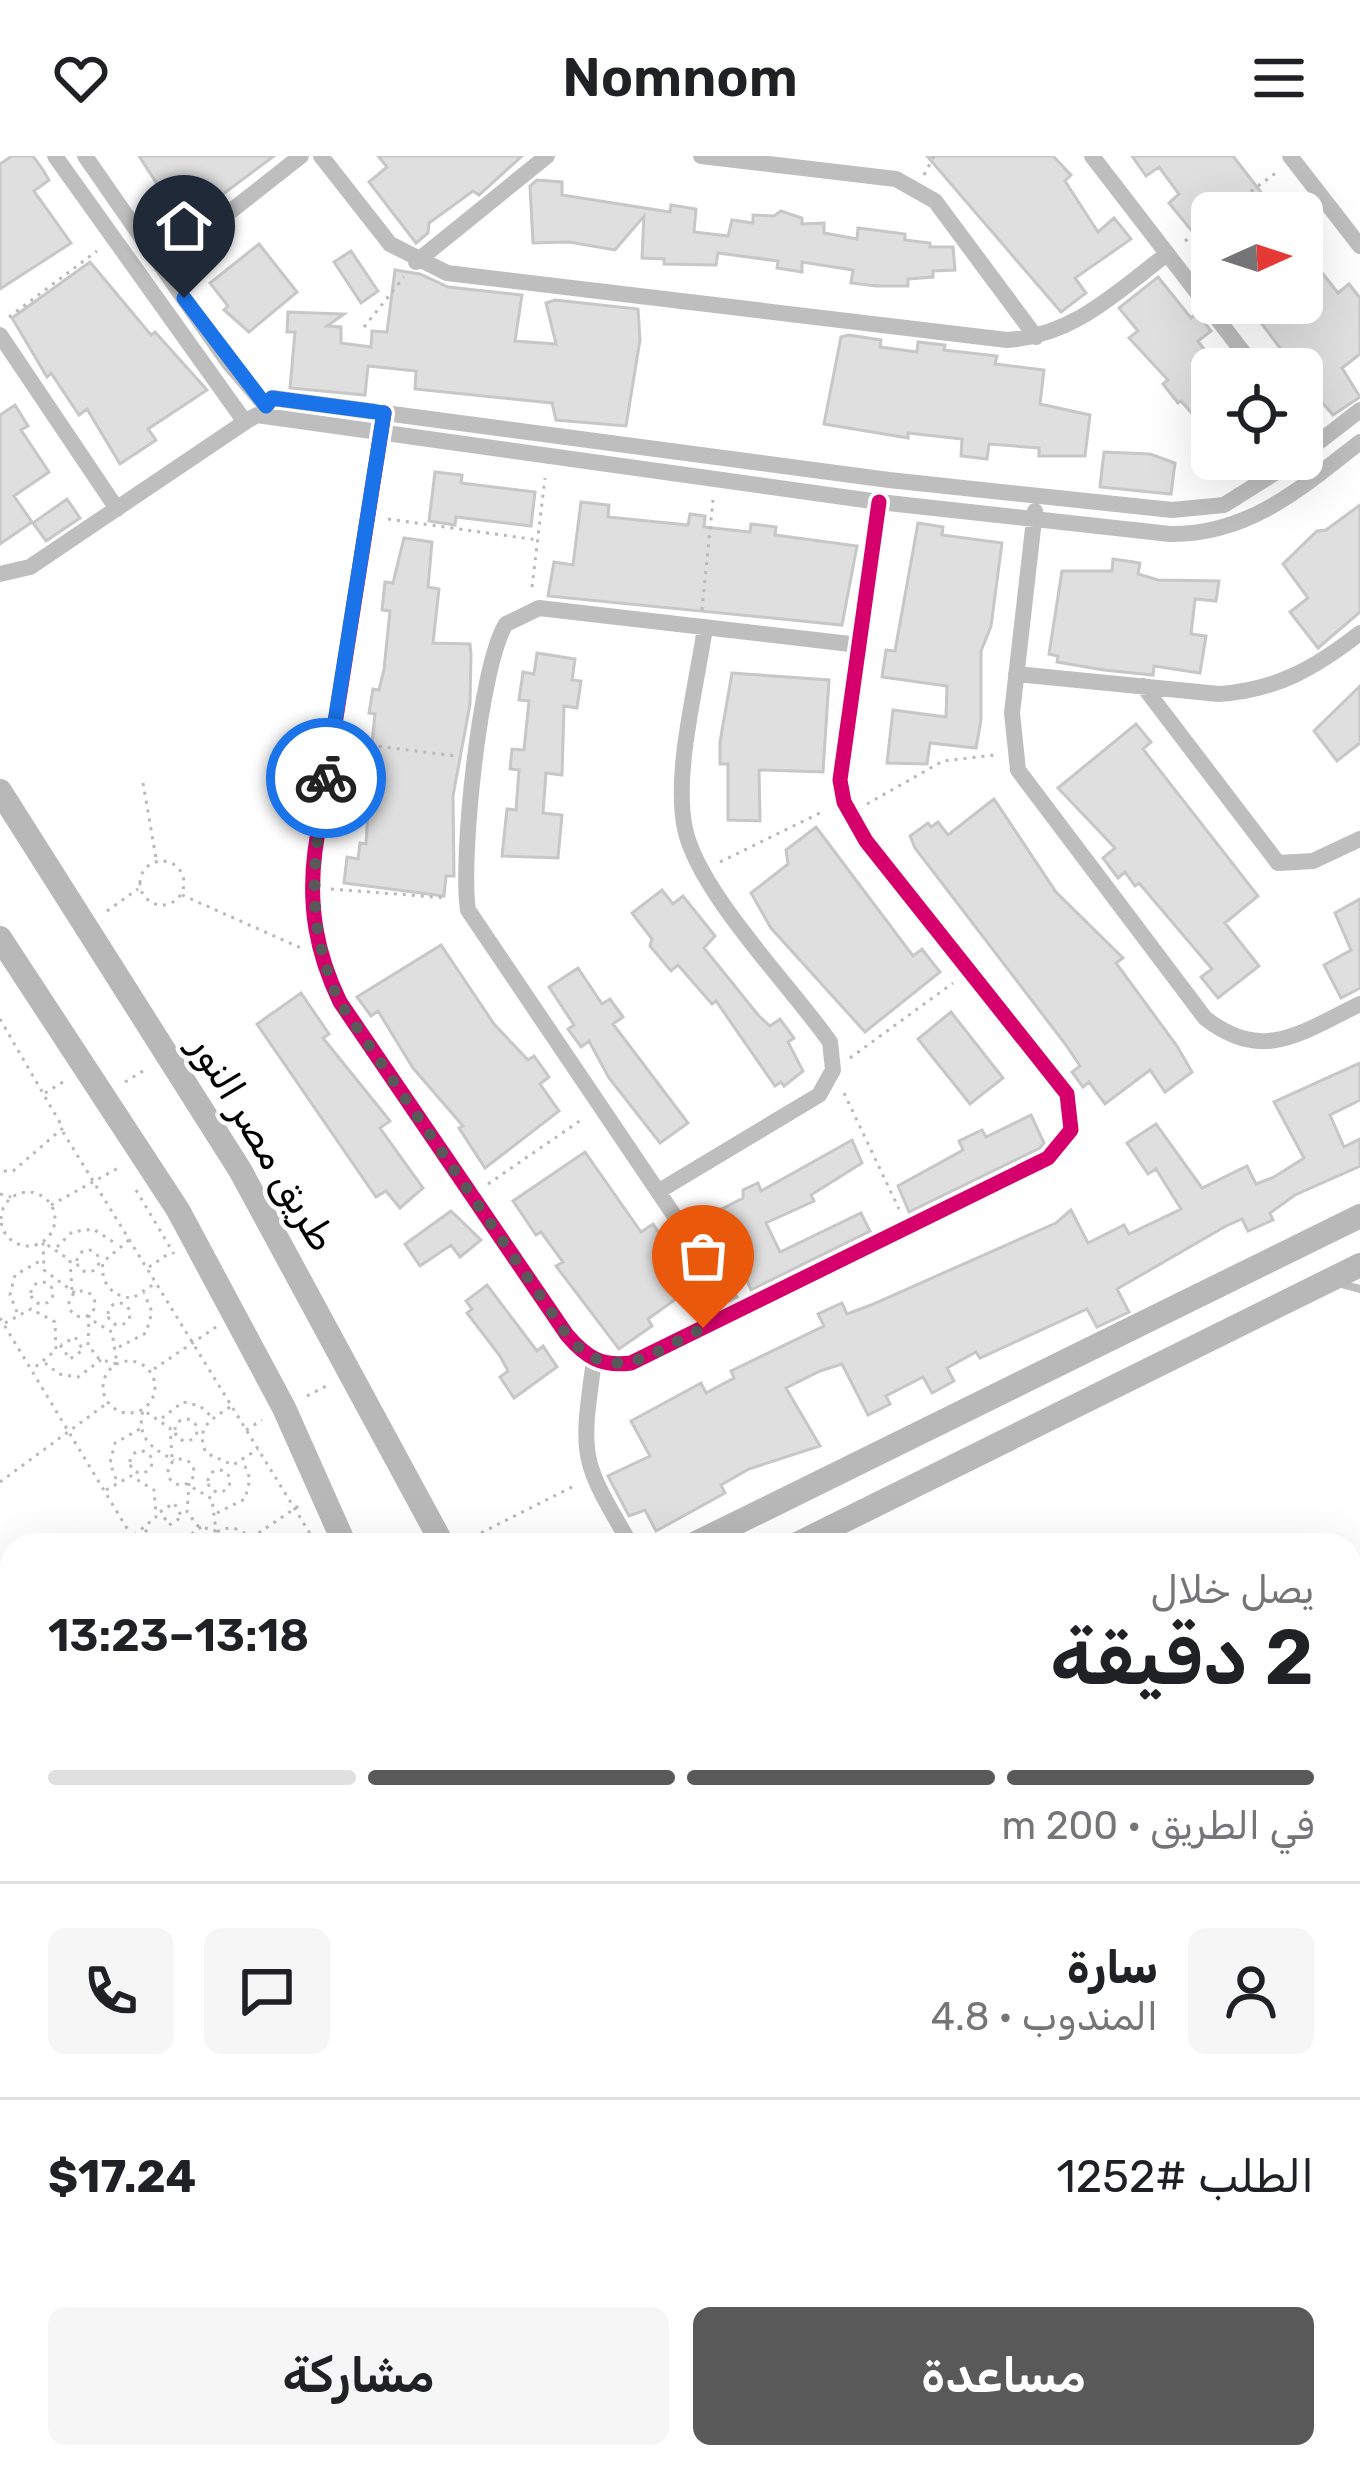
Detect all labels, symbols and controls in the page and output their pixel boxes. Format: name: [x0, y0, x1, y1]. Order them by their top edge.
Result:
icon: heart: [48, 45, 114, 111]
icon: menu: [1246, 45, 1312, 111]
text: Nomnom: [562, 46, 798, 110]
pin: [133, 175, 235, 298]
north arrow: [1191, 192, 1323, 324]
map controls: [1191, 192, 1323, 480]
icon: home: [151, 193, 217, 259]
button: locate: [1191, 348, 1323, 480]
courier: [266, 718, 386, 838]
icon: bike: [293, 745, 359, 811]
street label: طريق مصر النور: [179, 1025, 346, 1260]
pin: [652, 1205, 754, 1328]
icon: bag: [670, 1223, 736, 1289]
text: يصل خلال: [1151, 1567, 1314, 1613]
text: 13:18–13:23: [48, 1609, 309, 1662]
text: 2 دقيقة: [1050, 1611, 1314, 1704]
text: في الطريق · 200 m: [1001, 1803, 1314, 1849]
button: phone: [48, 1928, 174, 2054]
button: chat: [204, 1928, 330, 2054]
button: person: [1188, 1928, 1314, 2054]
text: سارة: [1067, 1941, 1158, 1994]
text: المندوب · 4.8: [931, 1994, 1158, 2040]
text: $17.24: [48, 2150, 196, 2203]
text: الطلب #1252: [1057, 2150, 1314, 2203]
button: مشاركة: [48, 2307, 669, 2445]
button: مساعدة: [693, 2307, 1314, 2445]

